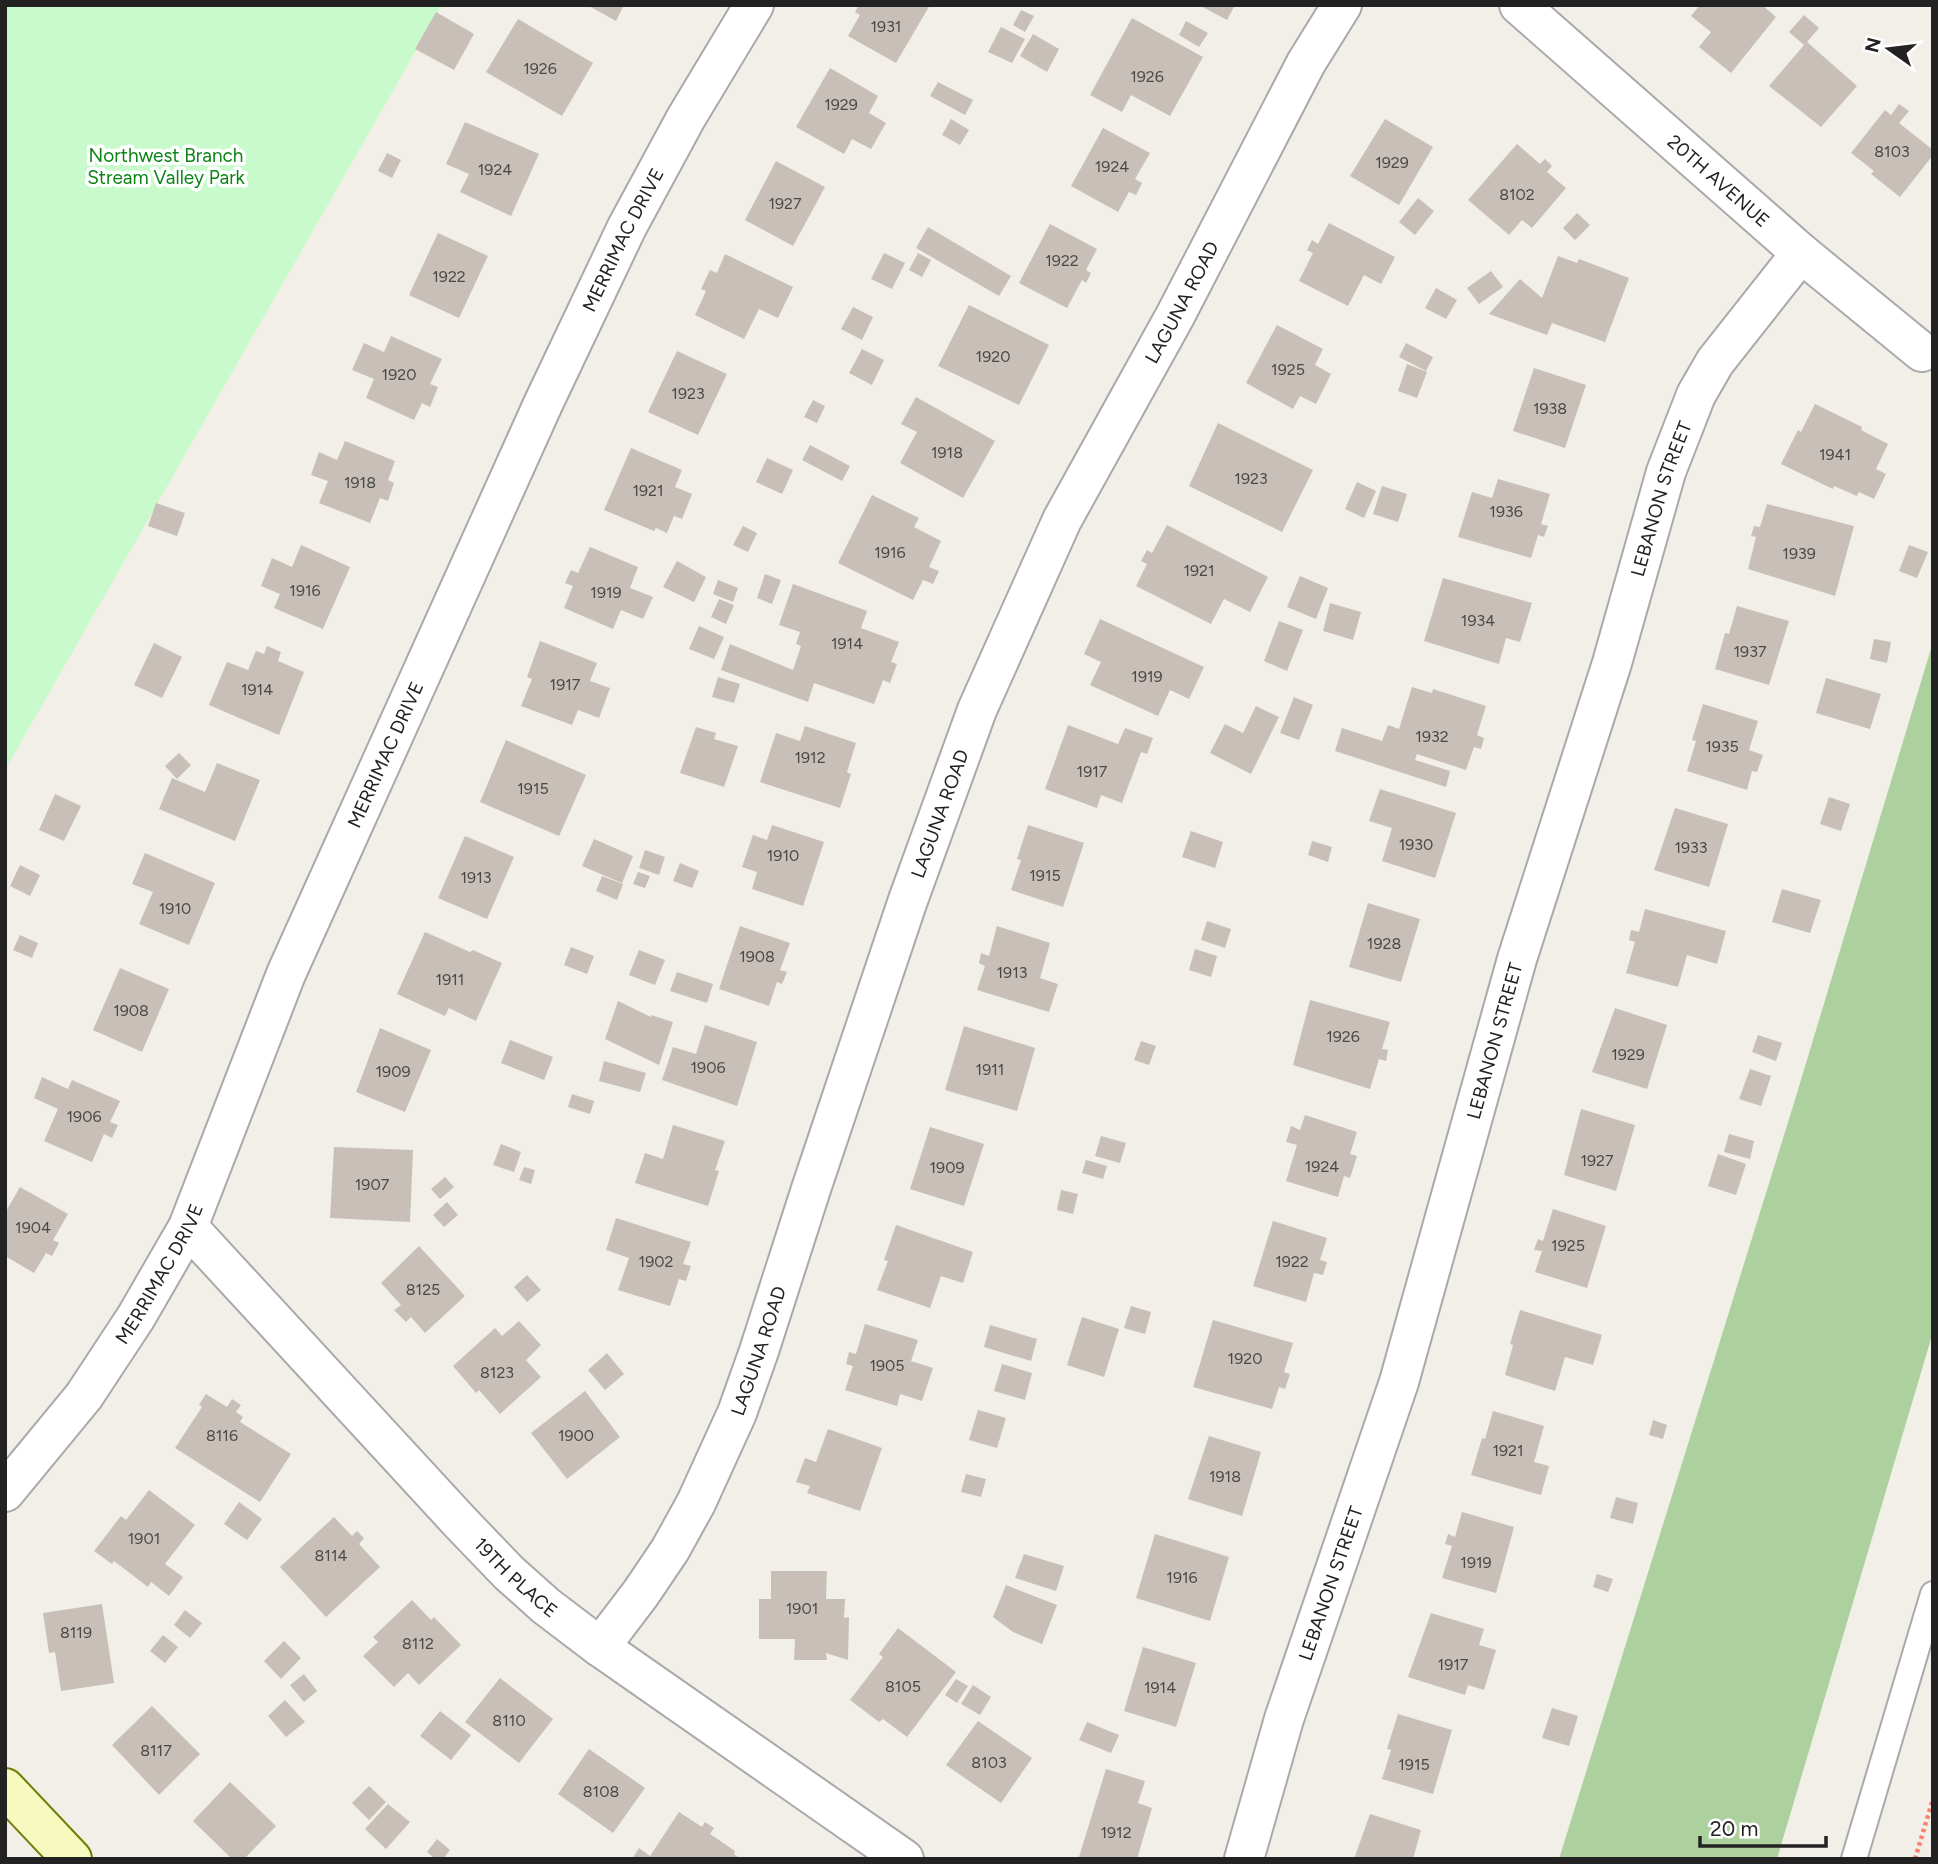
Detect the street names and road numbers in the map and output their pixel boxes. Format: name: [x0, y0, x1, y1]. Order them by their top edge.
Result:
street label: 20TH AVENUE: [1663, 130, 1774, 232]
street label: MERRIMAC DRIVE: [577, 164, 668, 315]
street label: LAGUNA ROAD: [1140, 237, 1223, 367]
street label: LEBANON STREET: [1626, 417, 1696, 579]
street label: MERRIMAC DRIVE: [342, 678, 428, 831]
street label: LAGUNA ROAD: [906, 746, 973, 881]
street label: LEBANON STREET: [1461, 959, 1527, 1122]
street label: MERRIMAC DRIVE: [110, 1200, 207, 1348]
street label: LAGUNA ROAD: [726, 1283, 791, 1419]
street label: LEBANON STREET: [1293, 1503, 1367, 1663]
street label: 19TH PLACE: [469, 1532, 562, 1622]

